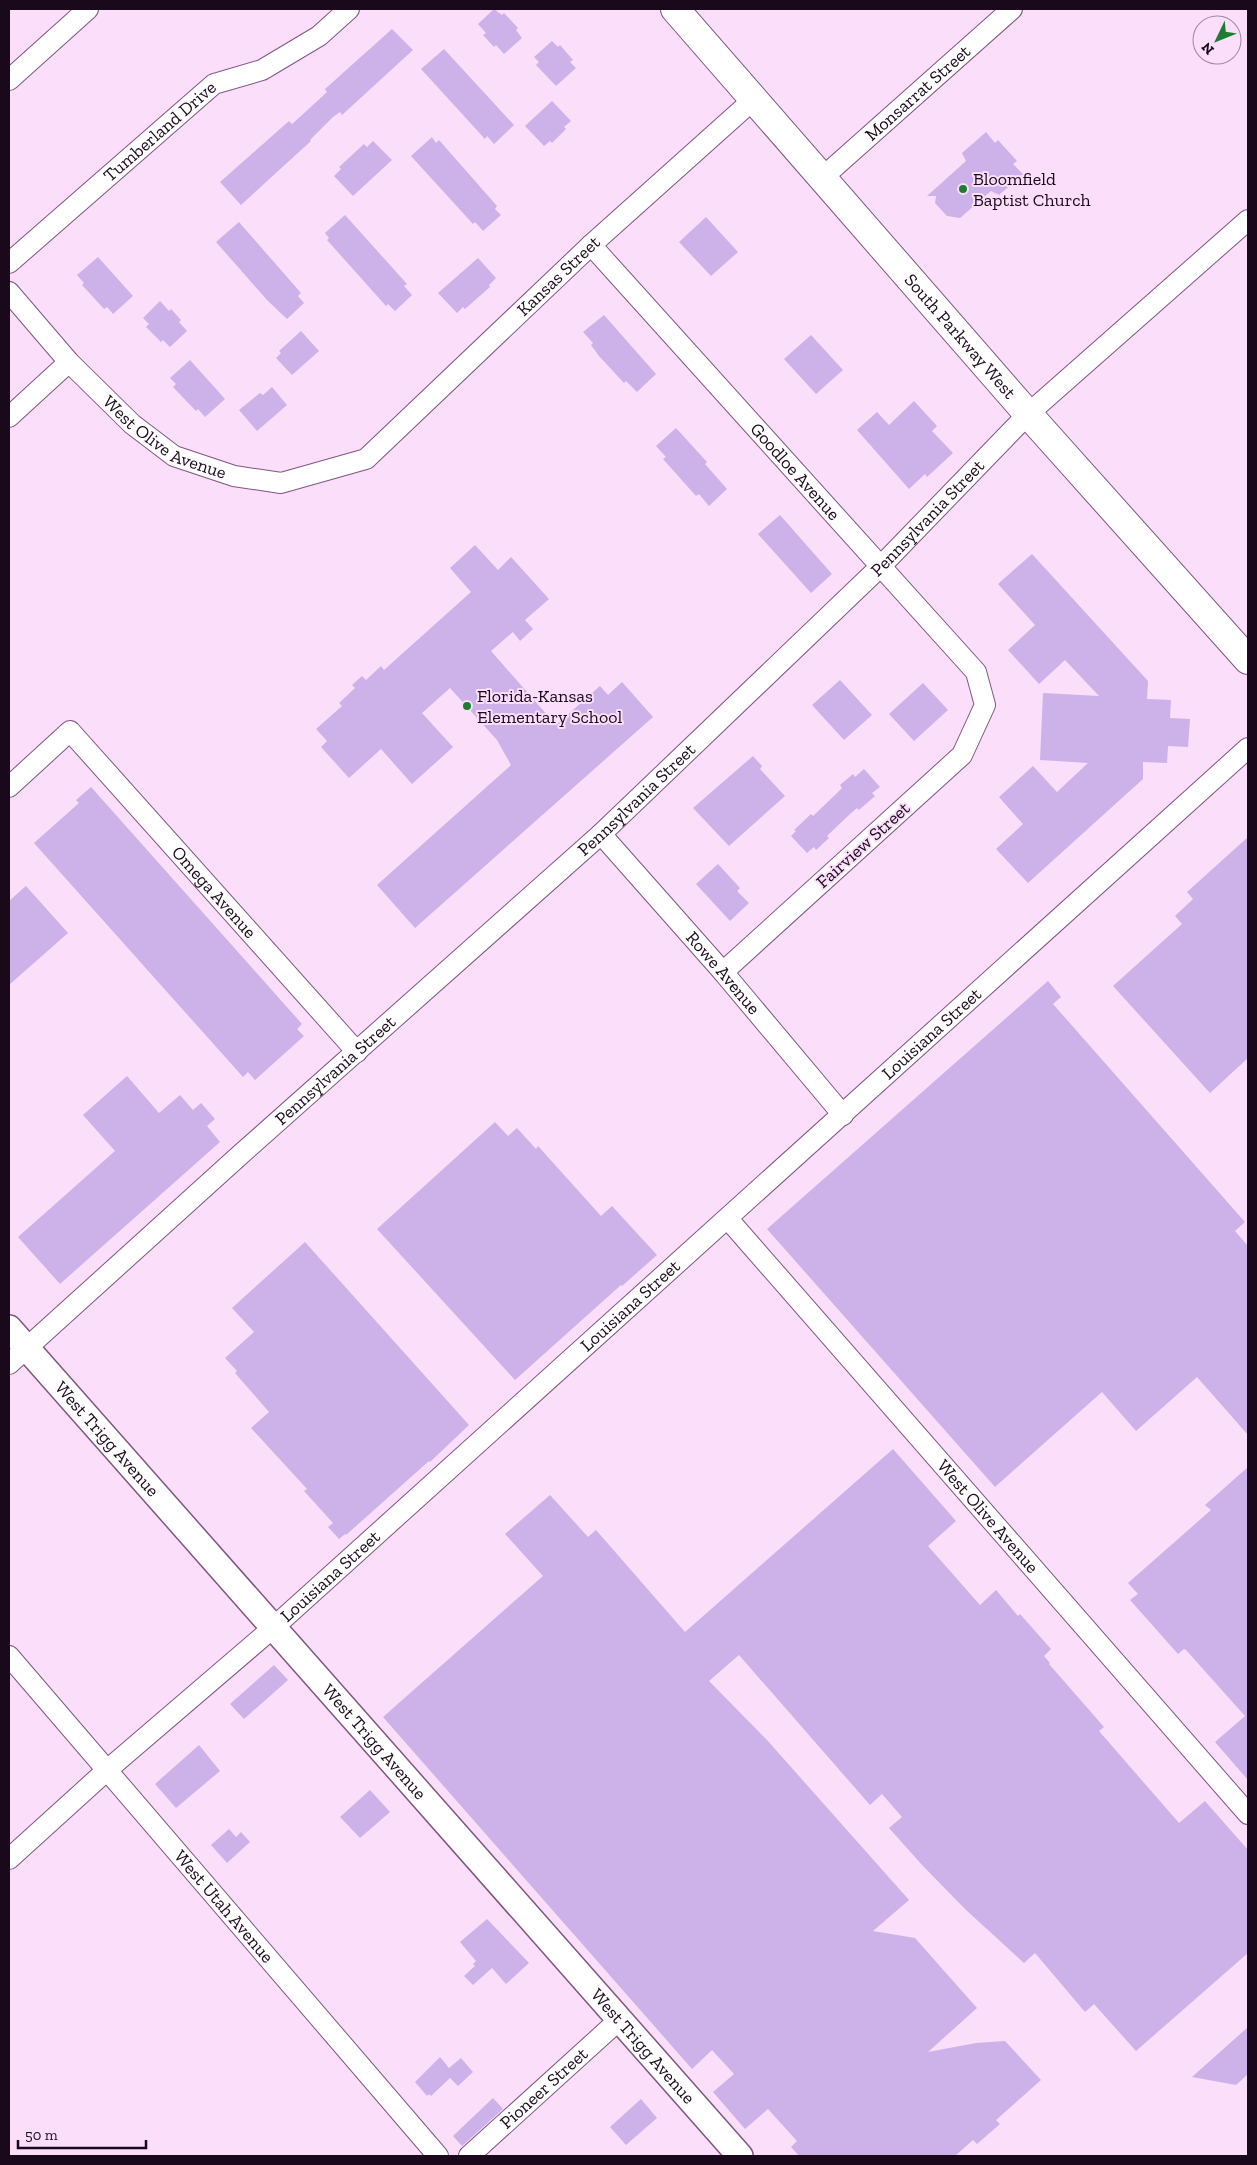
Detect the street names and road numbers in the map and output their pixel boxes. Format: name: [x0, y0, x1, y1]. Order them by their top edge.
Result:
street label: Monsarrat Street: [860, 40, 975, 146]
street label: Tumberland Drive: [99, 76, 221, 187]
street label: Kansas Street: [512, 231, 605, 321]
street label: South Parkway West: [900, 269, 1021, 404]
street label: West Olive Avenue: [98, 391, 229, 484]
street label: Goodloe Avenue: [746, 418, 845, 525]
street label: Pennsylvania Street: [866, 455, 989, 581]
street label: Pennsylvania Street: [573, 738, 700, 861]
street label: Fairview Street: [812, 797, 915, 893]
street label: Omega Avenue: [167, 841, 261, 943]
street label: Rowe Avenue: [681, 927, 765, 1019]
street label: Louisiana Street: [877, 983, 986, 1084]
street label: Pennsylvania Street: [270, 1011, 400, 1130]
street label: Louisiana Street: [576, 1255, 685, 1356]
street label: West Trigg Avenue: [50, 1377, 164, 1501]
street label: West Olive Avenue: [932, 1455, 1043, 1578]
street label: Louisiana Street: [276, 1526, 385, 1627]
street label: West Trigg Avenue: [318, 1680, 431, 1804]
street label: West Utah Avenue: [169, 1845, 278, 1967]
street label: West Trigg Avenue: [586, 1984, 700, 2108]
street label: Pioneer Street: [495, 2043, 592, 2134]

